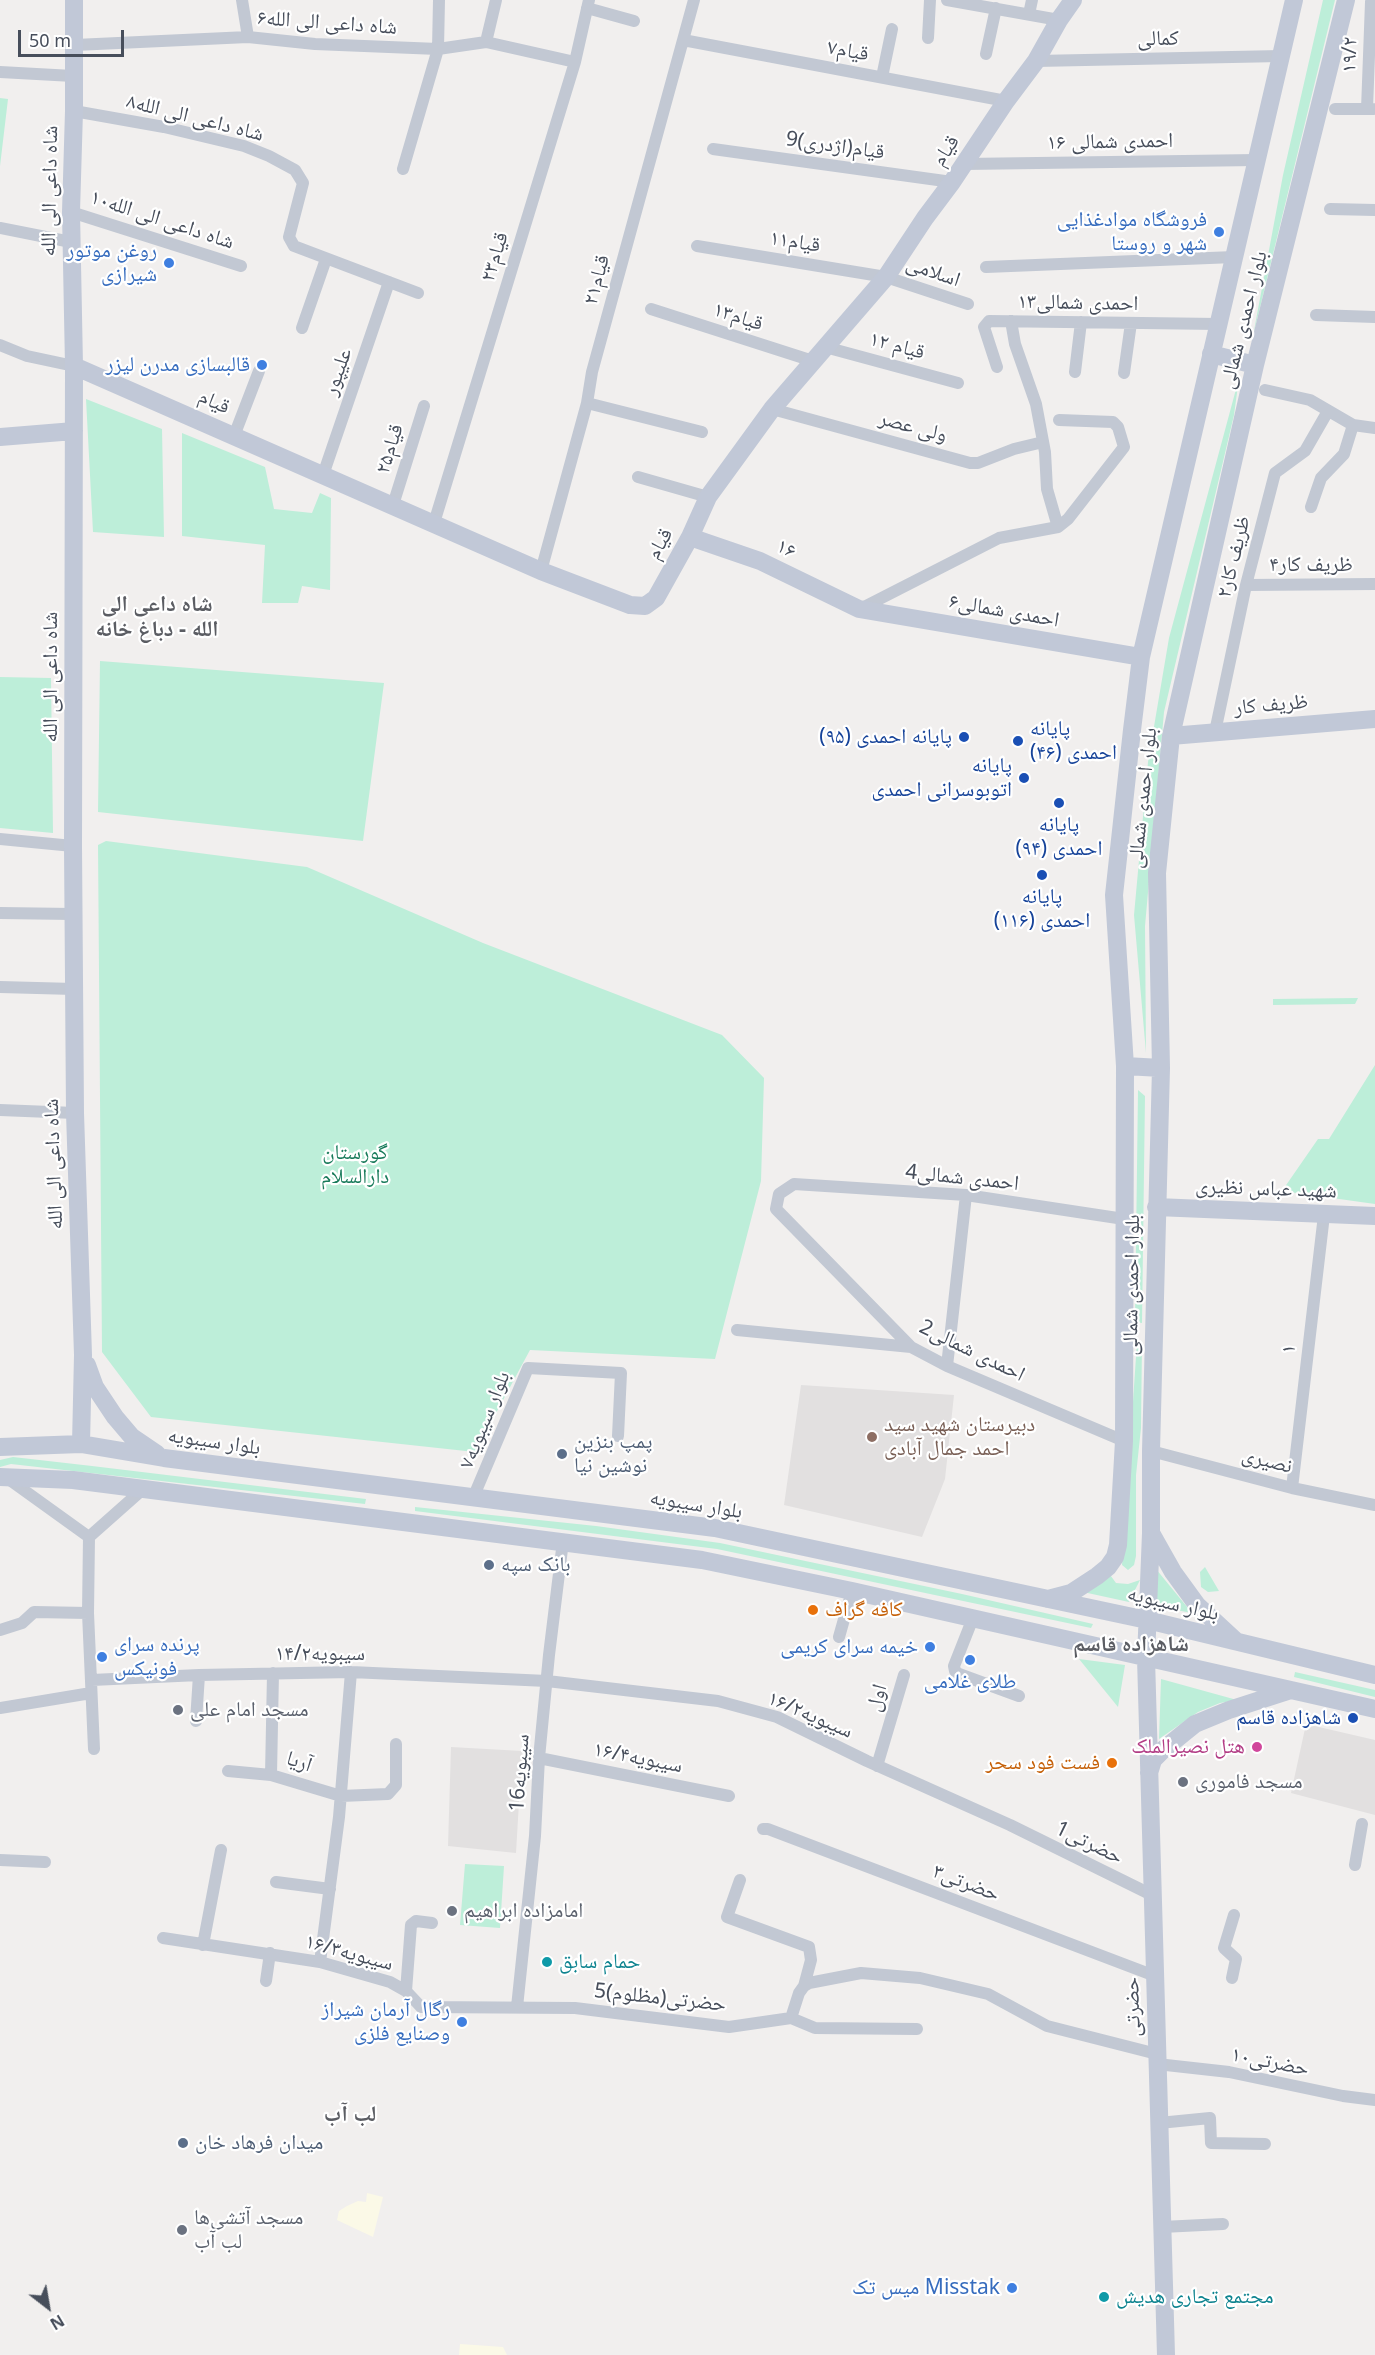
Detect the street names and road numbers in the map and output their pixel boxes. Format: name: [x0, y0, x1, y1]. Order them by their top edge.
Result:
street label: شاه داعی الی الله۶: [256, 6, 398, 40]
street label: کمالی: [1137, 26, 1179, 52]
street label: قیام۷: [825, 35, 871, 67]
street label: ۱۹/۲: [1337, 37, 1363, 73]
street label: شاه داعی الی الله۸: [124, 89, 266, 147]
street label: شاه داعی الی الله: [36, 125, 64, 257]
street label: قیام(اژدری)9: [784, 127, 886, 165]
street label: احمدی شمالی ۱۶: [1047, 128, 1173, 156]
street label: قیام: [927, 131, 965, 171]
street label: شاه داعی الی الله۱۰: [87, 185, 237, 255]
street label: قیام۱۱: [768, 226, 822, 258]
street label: قیام۲۳: [476, 229, 514, 285]
street label: بلوار احمدی شمالی: [1215, 248, 1273, 392]
street label: اسلامی: [903, 251, 963, 293]
street label: قیام۲۱: [578, 252, 616, 308]
street label: احمدی شمالی۱۳: [1017, 289, 1139, 317]
street label: قیام۱۳: [710, 297, 766, 337]
street label: قیام ۱۲: [867, 327, 927, 365]
street label: علیپور: [318, 345, 358, 399]
street label: قیام: [194, 384, 234, 420]
street label: ولی عصر: [876, 406, 950, 448]
street label: قیام۲۵: [371, 421, 409, 477]
street label: ۲ظریف کار: [1212, 513, 1256, 601]
street label: قیام: [641, 524, 679, 564]
street label: ۱۶: [772, 534, 800, 564]
street label: ظریف کار۴: [1269, 552, 1353, 578]
street label: احمدی شمالی۶: [947, 589, 1061, 633]
street label: شاه داعی الی الله: [38, 612, 64, 742]
street label: ظریف کار: [1233, 689, 1309, 721]
street label: بلوار احمدی شمالی: [1123, 726, 1163, 870]
street label: شاه داعی الی الله: [39, 1098, 69, 1230]
street label: 4احمدی شمالی: [904, 1160, 1020, 1196]
street label: شهید عباس نظیری: [1195, 1174, 1337, 1204]
street label: بلوار احمدی شمالی: [1118, 1214, 1146, 1356]
street label: 2احمدی شمالی: [915, 1315, 1029, 1387]
street label: ۱: [1276, 1343, 1302, 1355]
street label: بلوار سیبویه۷: [454, 1368, 516, 1472]
street label: بلوار سیبویه: [166, 1423, 262, 1461]
street label: نصیری: [1239, 1443, 1295, 1479]
street label: بلوار سیبویه: [648, 1485, 744, 1525]
street label: بلوار سیبویه: [1125, 1581, 1221, 1627]
street label: سیبویه۱۴/۲: [275, 1641, 365, 1667]
street label: اول: [861, 1681, 893, 1715]
street label: سیبویه۱۶/۲: [764, 1686, 856, 1744]
street label: سیبویه16: [505, 1733, 535, 1813]
street label: سیبویه۱۶/۴: [591, 1737, 685, 1779]
street label: آریا: [283, 1746, 315, 1778]
street label: 1حضرتی: [1051, 1816, 1127, 1870]
street label: حضرتی۳: [929, 1859, 1003, 1907]
street label: سیبویه۱۶/۳: [302, 1929, 396, 1977]
street label: حضرتی: [1119, 1977, 1147, 2037]
street label: 5حضرتی(مظلوم): [593, 1979, 727, 2017]
street label: حضرتی۱۰: [1229, 2042, 1311, 2082]

